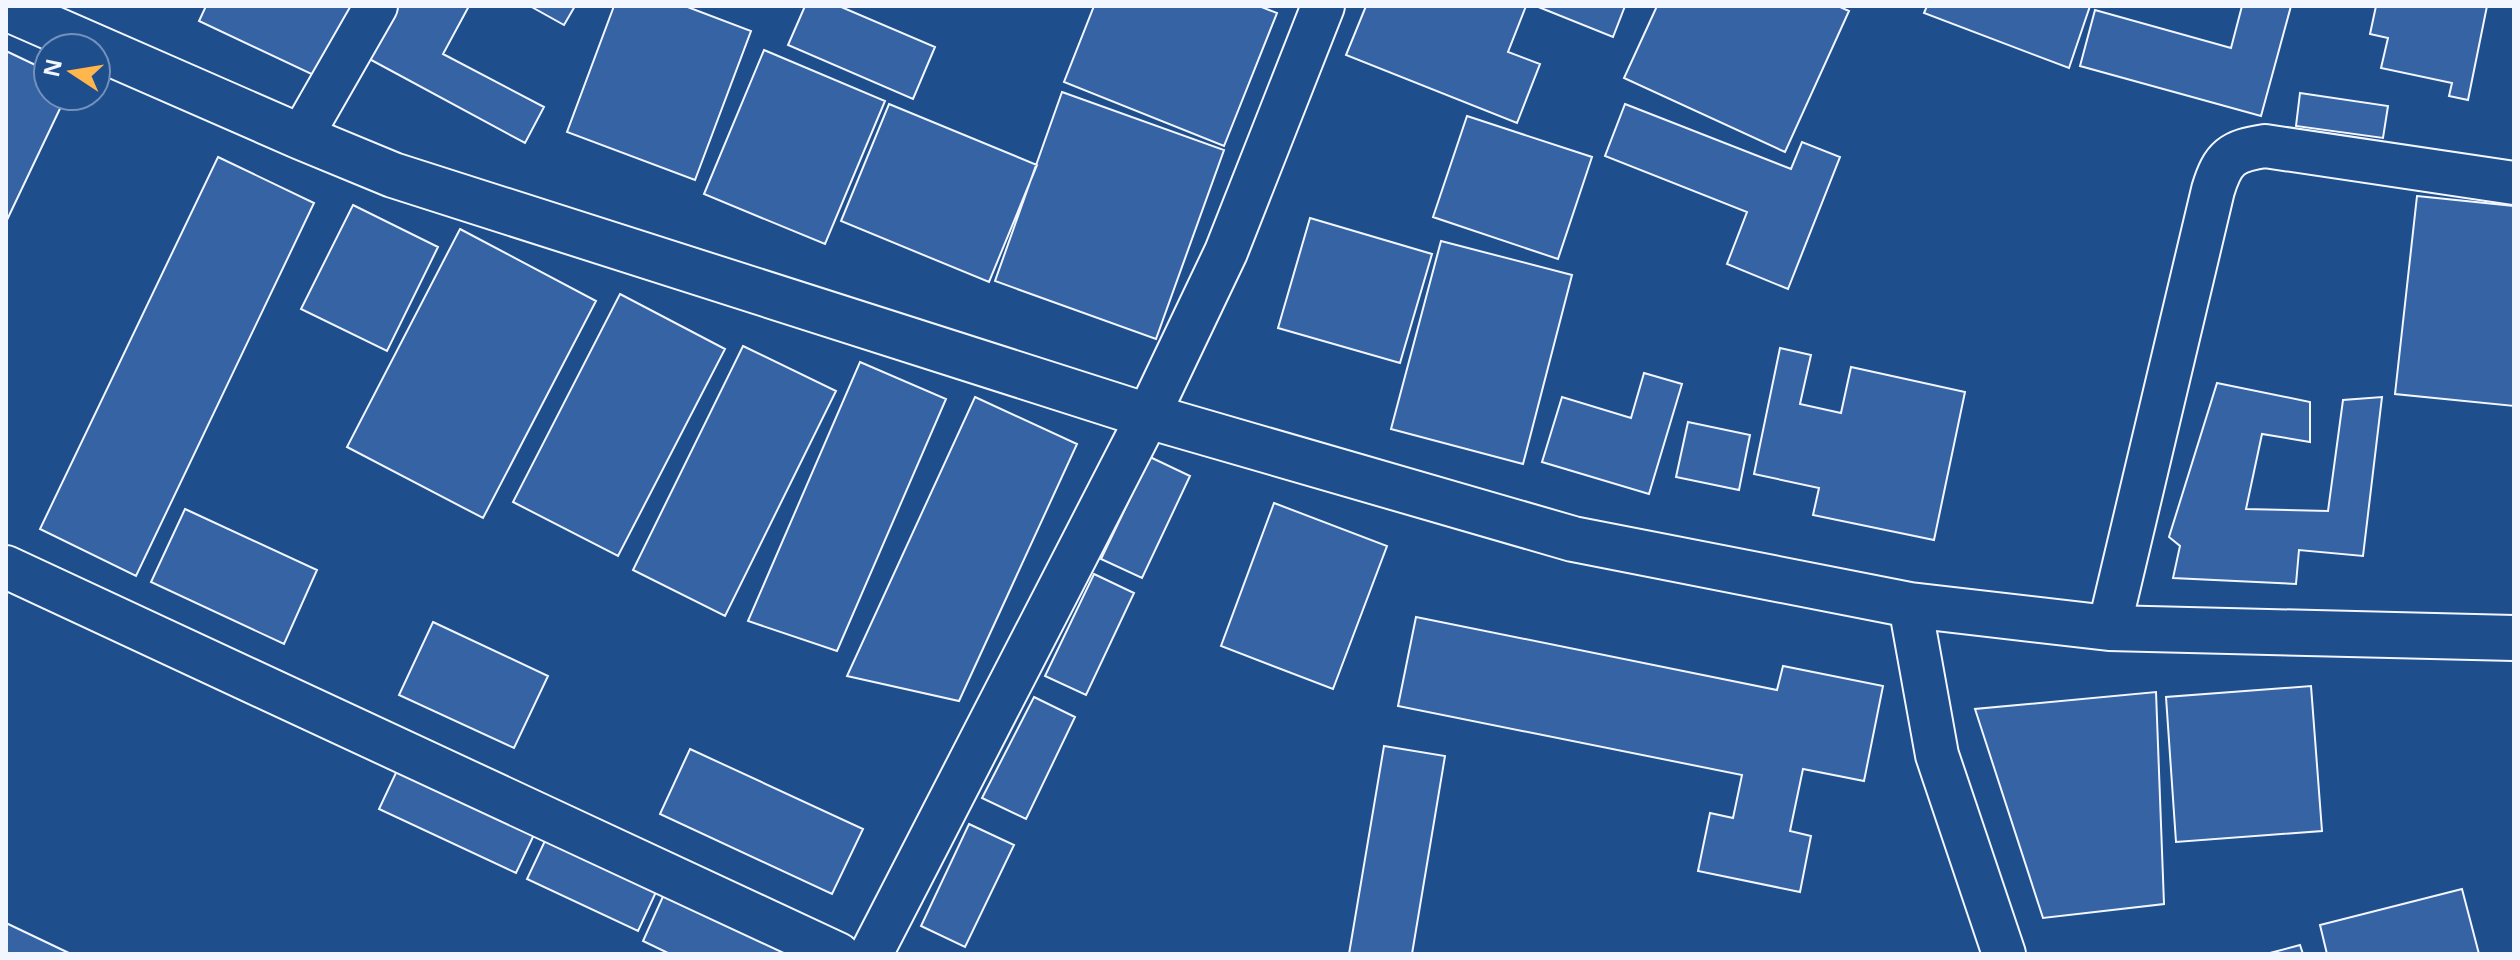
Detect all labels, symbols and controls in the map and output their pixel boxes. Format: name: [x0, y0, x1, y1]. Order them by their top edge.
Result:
north arrow: [32, 32, 112, 112]
text: N: [35, 56, 68, 80]

